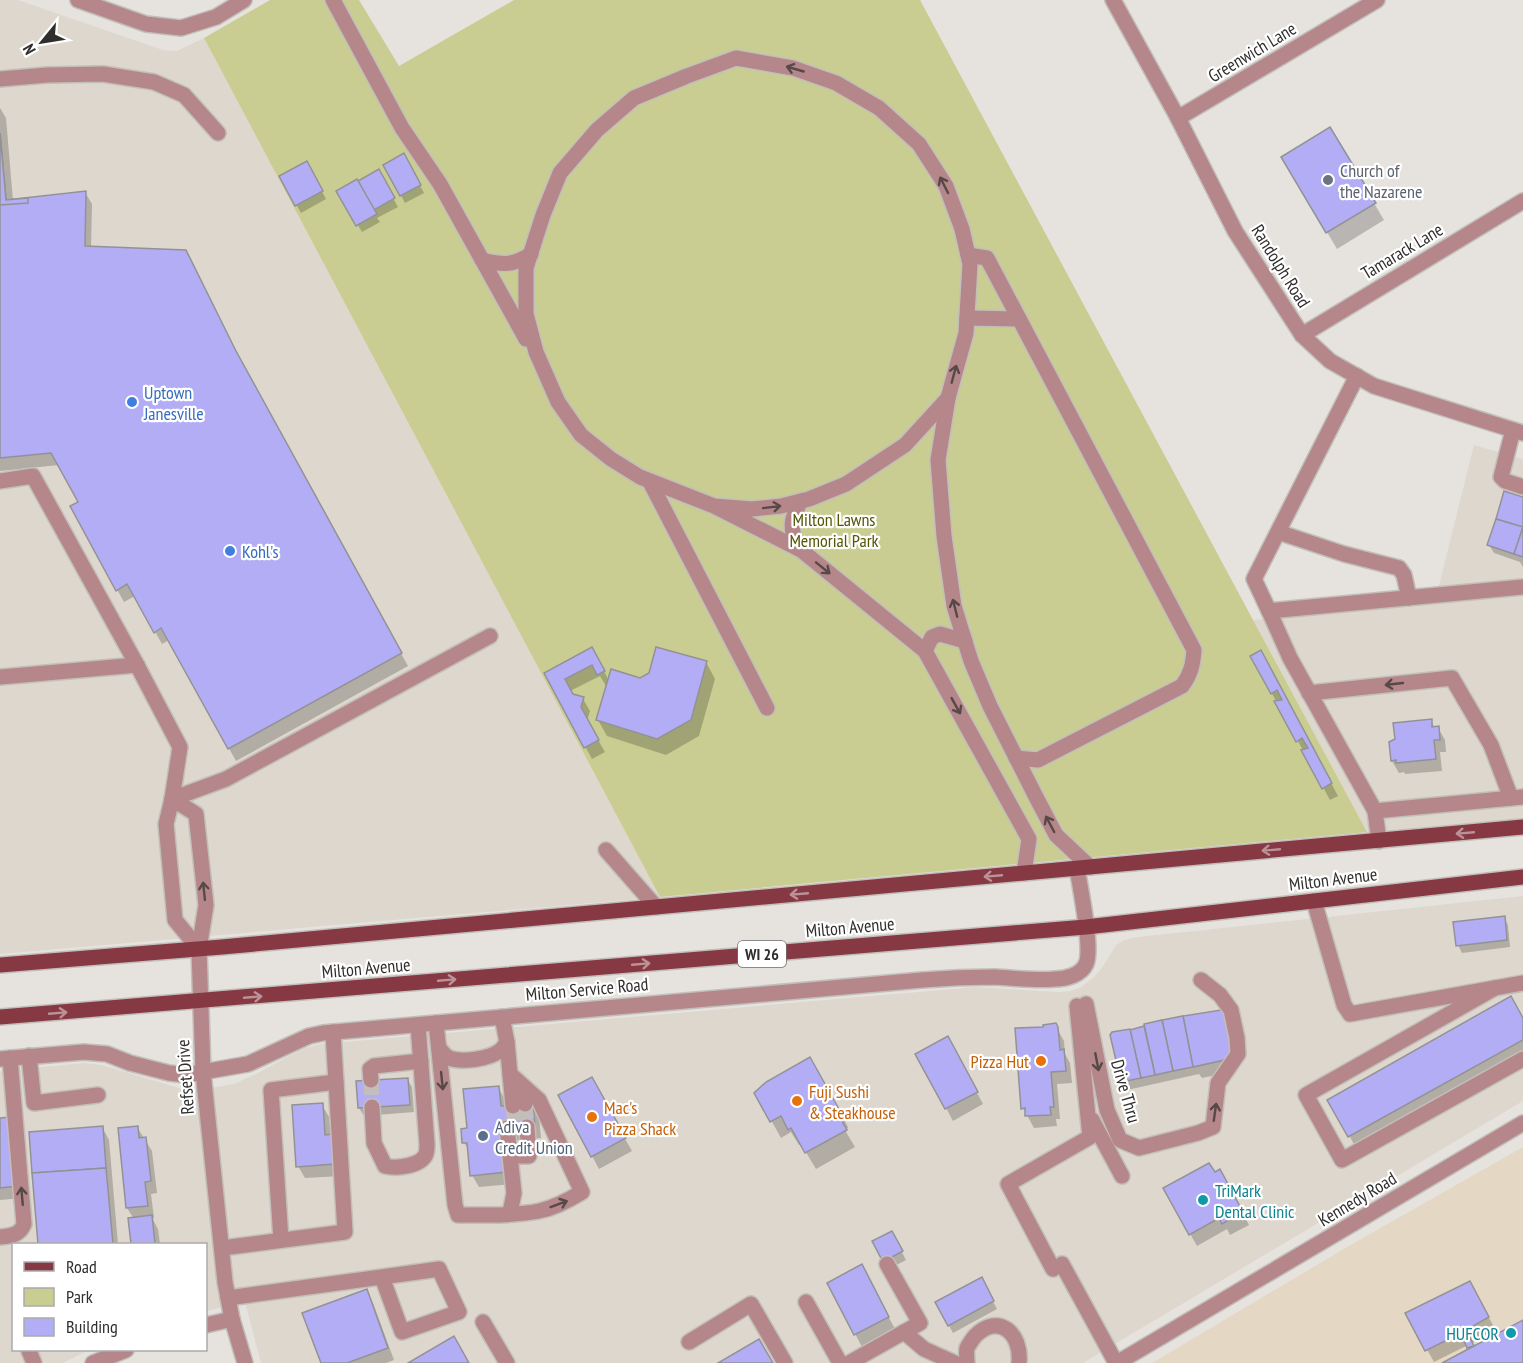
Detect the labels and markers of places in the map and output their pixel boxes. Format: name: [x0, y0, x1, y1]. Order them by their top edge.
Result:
place label: Church of the Nazarene: [1340, 159, 1422, 203]
marker: Church of the Nazarene: [1321, 173, 1335, 187]
place label: Uptown Janesville: [143, 381, 204, 425]
marker: Uptown Janesville: [125, 395, 139, 409]
place label: Kohl's: [242, 540, 278, 563]
marker: Kohl's: [223, 544, 237, 558]
place label: Pizza Hut: [971, 1050, 1029, 1073]
marker: Pizza Hut: [1034, 1054, 1048, 1068]
place label: Fuji Sushi & Steakhouse: [809, 1080, 896, 1124]
marker: Fuji Sushi & Steakhouse: [790, 1094, 804, 1108]
place label: Mac's Pizza Shack: [604, 1096, 676, 1140]
marker: Mac's Pizza Shack: [585, 1110, 599, 1124]
place label: Adiva Credit Union: [495, 1115, 573, 1159]
marker: Adiva Credit Union: [476, 1129, 490, 1143]
place label: TriMark Dental Clinic: [1215, 1179, 1295, 1223]
marker: TriMark Dental Clinic: [1196, 1193, 1210, 1207]
place label: HUFCOR: [1446, 1322, 1499, 1345]
marker: HUFCOR: [1504, 1326, 1518, 1340]

